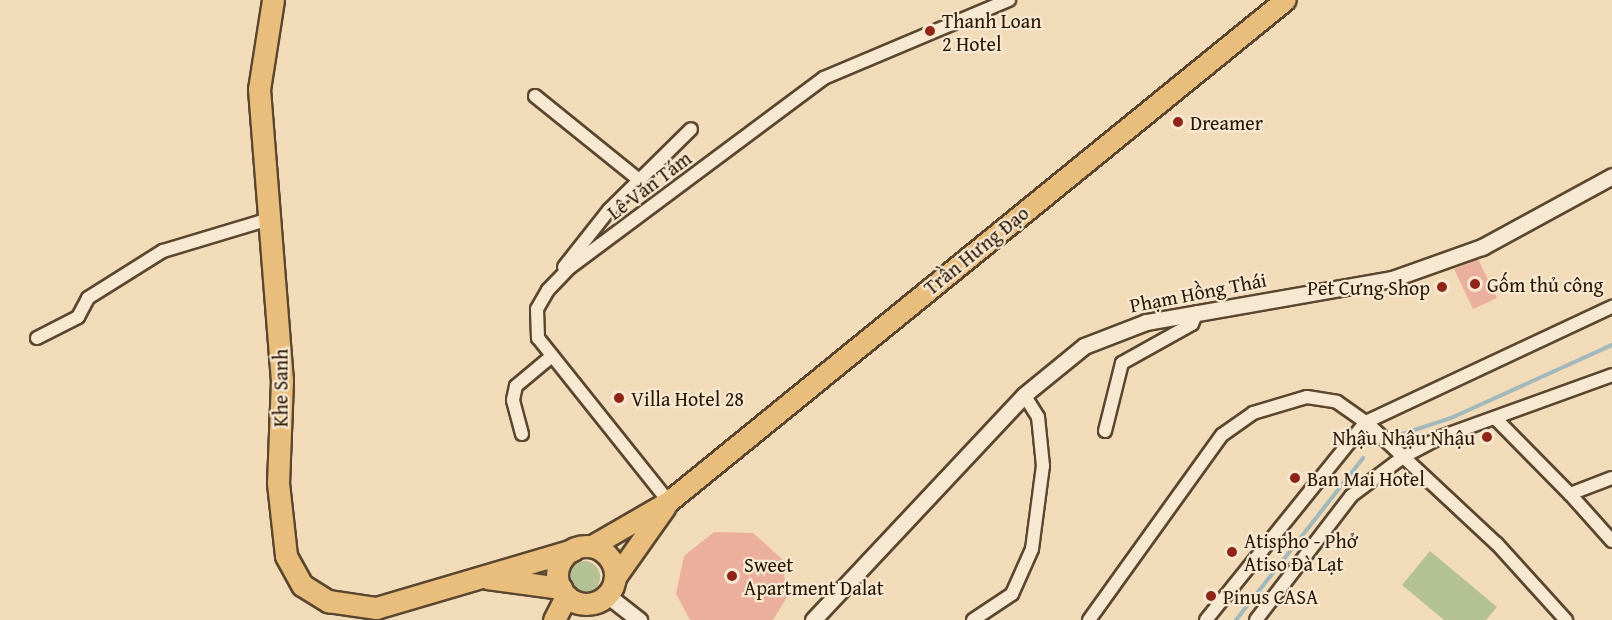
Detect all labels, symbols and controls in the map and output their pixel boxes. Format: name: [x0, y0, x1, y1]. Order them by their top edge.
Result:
place label: Thanh Loan 2 Hotel: [942, 8, 1041, 55]
marker: Thanh Loan 2 Hotel: [923, 24, 937, 38]
place label: Dreamer: [1190, 110, 1263, 134]
marker: Dreamer: [1171, 115, 1185, 129]
street label: Lê Văn Tám: [602, 146, 696, 224]
street label: Trần Hưng Đạo: [919, 200, 1033, 300]
street label: Phạm Hồng Thái: [1128, 267, 1268, 317]
place label: Gốm thủ công: [1487, 272, 1604, 296]
place label: Pet Cưng Shop: [1307, 275, 1430, 299]
marker: Gốm thủ công: [1468, 277, 1482, 291]
marker: Pet Cưng Shop: [1435, 280, 1449, 294]
street label: Khe Sanh: [268, 349, 292, 427]
place label: Villa Hotel 28: [631, 386, 744, 410]
marker: Villa Hotel 28: [612, 391, 626, 405]
place label: Nhậu Nhậu Nhậu: [1332, 425, 1475, 449]
marker: Nhậu Nhậu Nhậu: [1480, 430, 1494, 444]
place label: Ban Mai Hotel: [1307, 466, 1425, 490]
marker: Ban Mai Hotel: [1288, 471, 1302, 485]
place label: Atispho - Phở Atiso Đà Lạt: [1244, 528, 1358, 575]
marker: Atispho - Phở Atiso Đà Lạt: [1225, 545, 1239, 559]
place label: Sweet Apartment Dalat: [744, 552, 884, 599]
marker: Sweet Apartment Dalat: [725, 569, 739, 583]
place label: Pinus CASA: [1223, 584, 1318, 608]
marker: Pinus CASA: [1204, 589, 1218, 603]

